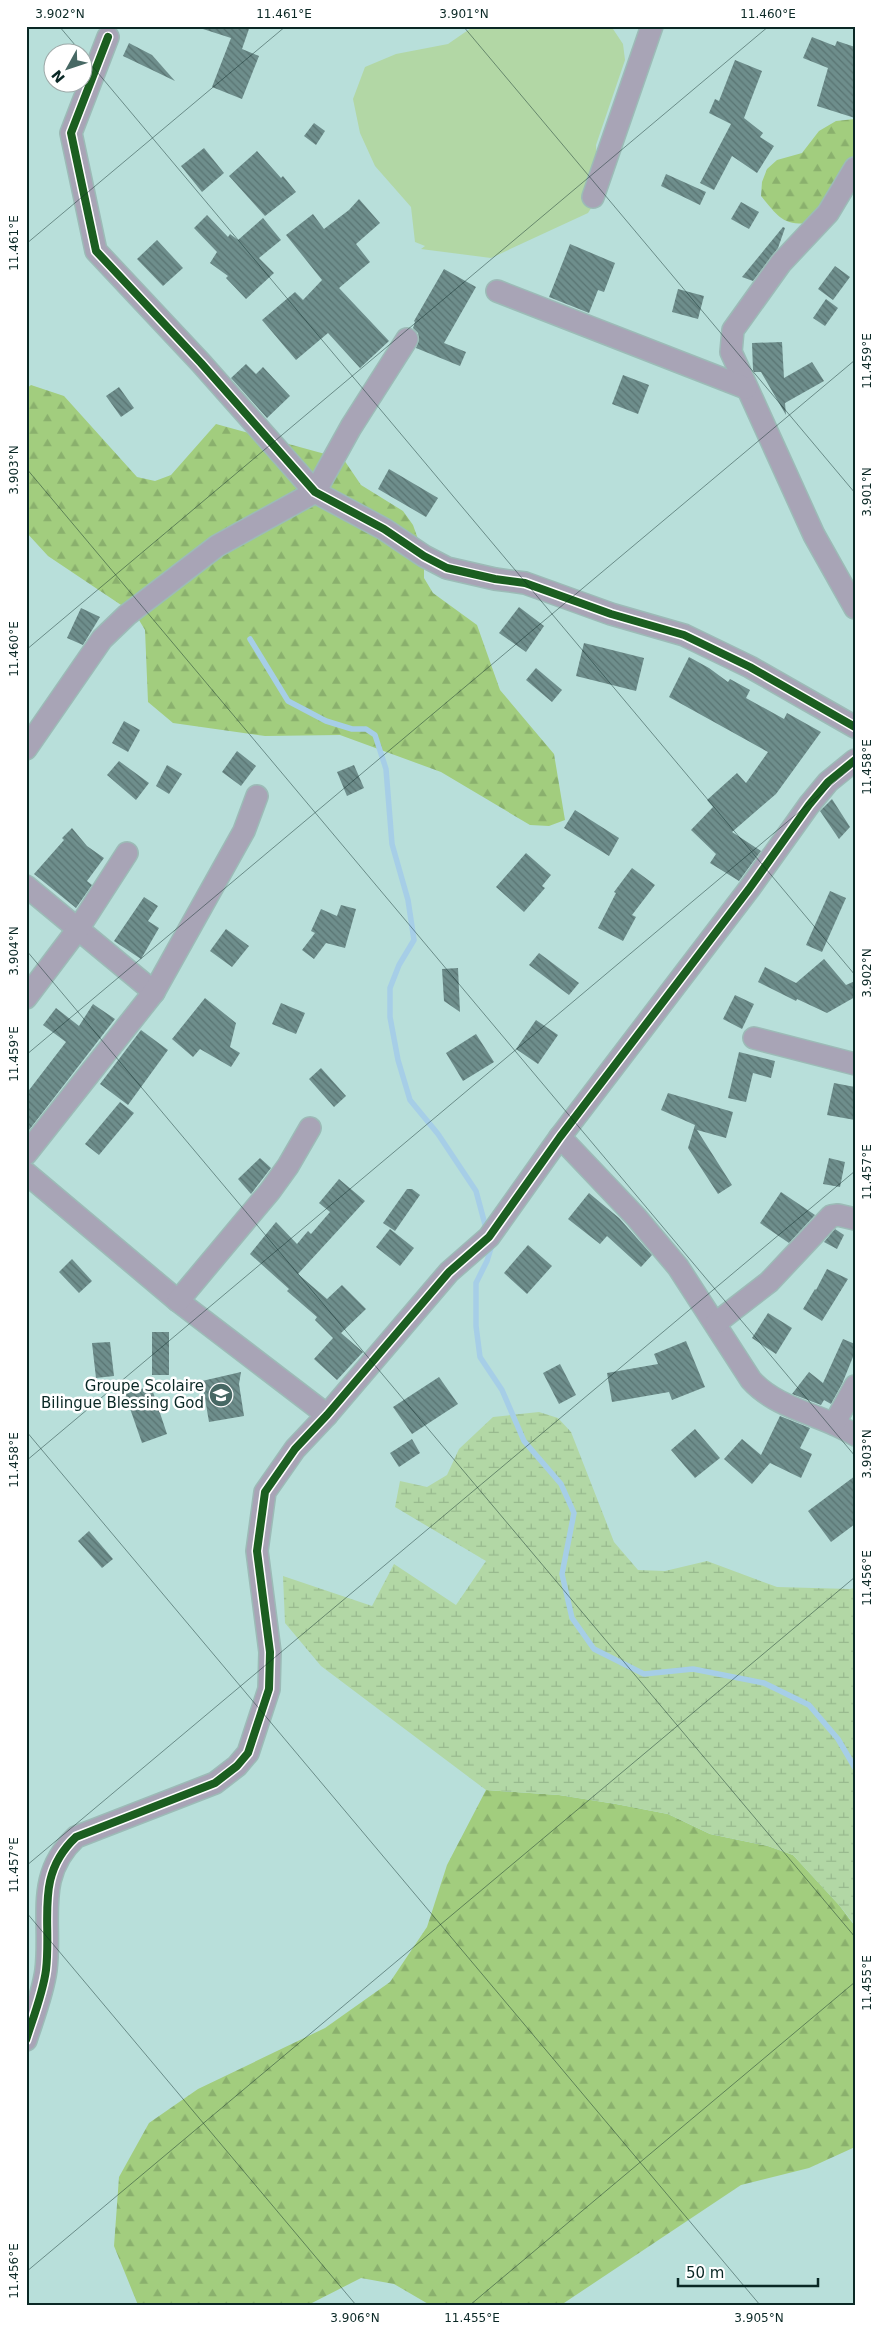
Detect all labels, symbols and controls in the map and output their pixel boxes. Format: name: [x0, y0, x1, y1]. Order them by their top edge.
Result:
text: 3.902°N: [35, 7, 85, 21]
text: 11.461°E: [256, 7, 312, 21]
text: 3.901°N: [439, 7, 489, 21]
text: 11.460°E: [740, 7, 796, 21]
north arrow: [42, 42, 92, 92]
text: N: [48, 67, 68, 86]
text: 11.461°E: [7, 215, 21, 271]
text: 11.459°E: [860, 333, 874, 389]
text: 3.903°N: [7, 445, 21, 495]
text: 3.901°N: [860, 467, 874, 517]
text: 11.460°E: [7, 621, 21, 677]
text: 11.458°E: [860, 739, 874, 795]
text: 3.904°N: [7, 926, 21, 976]
text: 3.902°N: [860, 948, 874, 998]
text: 11.459°E: [7, 1026, 21, 1082]
text: 11.457°E: [860, 1144, 874, 1200]
place label: Groupe Scolaire Bilingue Blessing God: [41, 1377, 204, 1412]
school or university icon: Groupe Scolaire Bilingue Blessing God: [208, 1382, 234, 1408]
text: 3.903°N: [860, 1429, 874, 1479]
text: 11.458°E: [7, 1432, 21, 1488]
text: 11.456°E: [860, 1550, 874, 1606]
text: 11.457°E: [7, 1837, 21, 1893]
text: 11.455°E: [860, 1955, 874, 2011]
text: 11.456°E: [7, 2243, 21, 2299]
scale bar: [678, 2256, 818, 2288]
text: 50 m: [686, 2264, 724, 2282]
text: 3.906°N: [330, 2311, 380, 2325]
text: 11.455°E: [444, 2311, 500, 2325]
text: 3.905°N: [734, 2311, 784, 2325]

